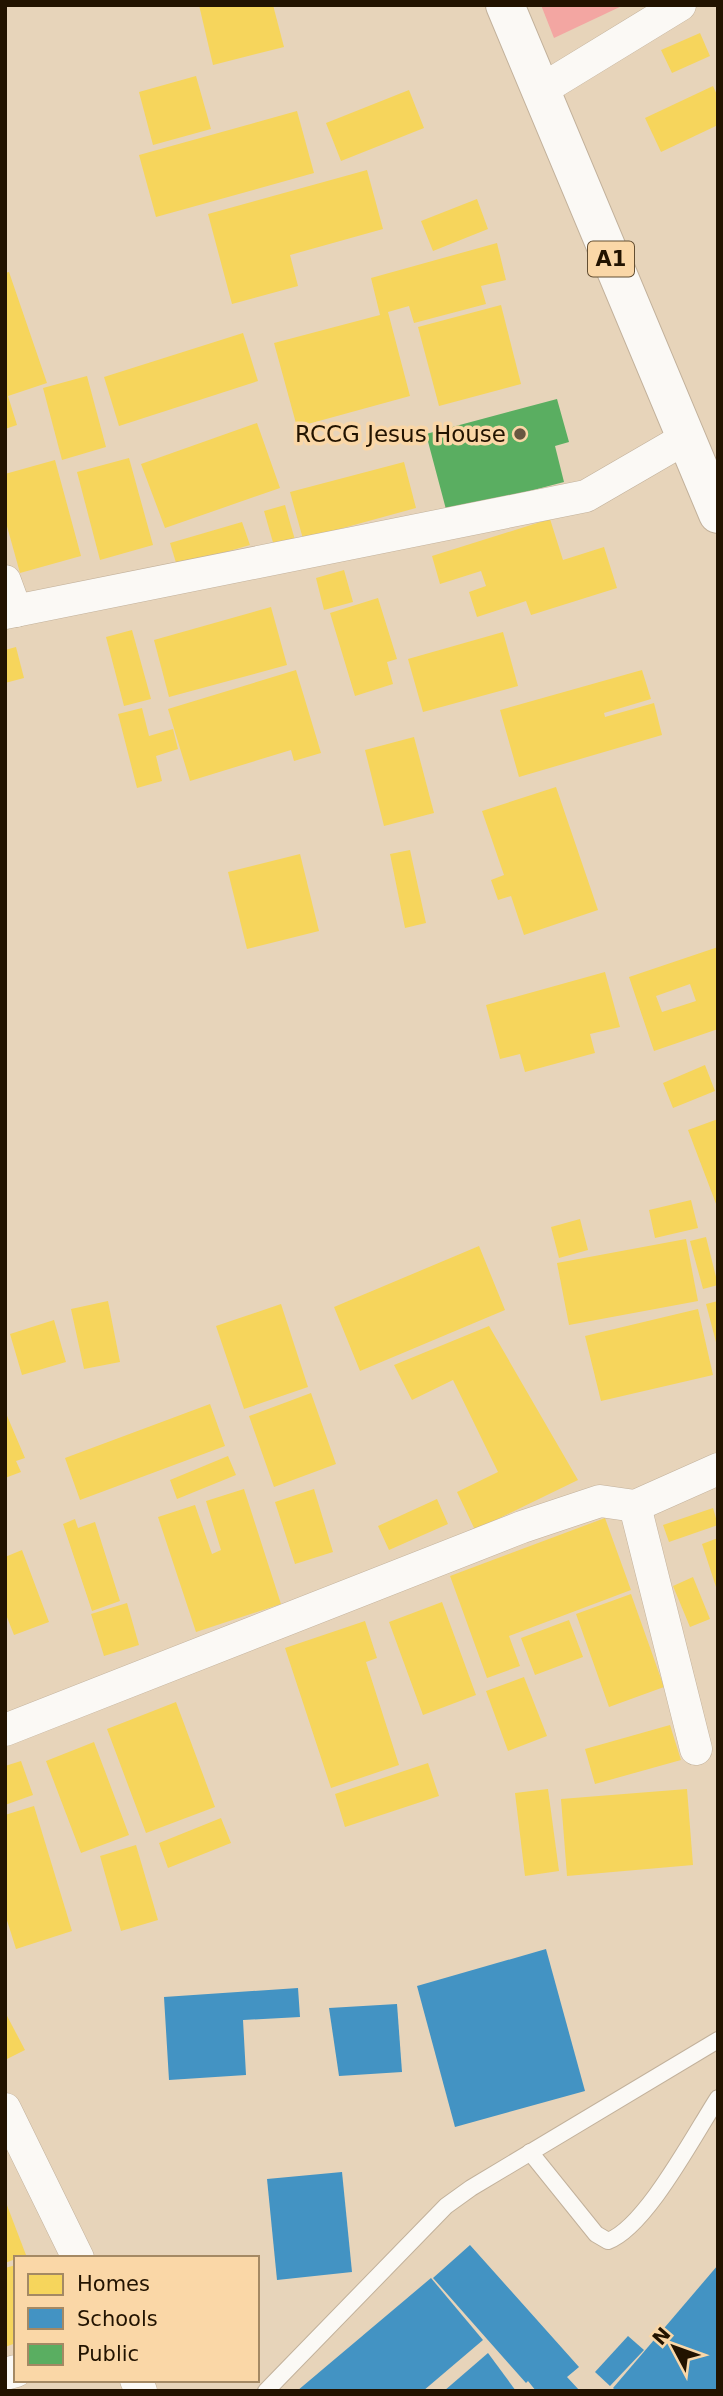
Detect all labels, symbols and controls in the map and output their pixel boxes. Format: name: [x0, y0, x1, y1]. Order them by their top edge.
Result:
road number: A1: [588, 242, 634, 276]
place label: RCCG Jesus House: [295, 421, 506, 447]
marker: RCCG Jesus House: [512, 426, 528, 442]
legend: [14, 2256, 259, 2382]
text: Homes: [77, 2272, 150, 2296]
text: Schools: [77, 2307, 158, 2331]
north arrow: [639, 2312, 709, 2382]
text: N: [648, 2323, 675, 2349]
text: Public: [77, 2342, 139, 2366]

